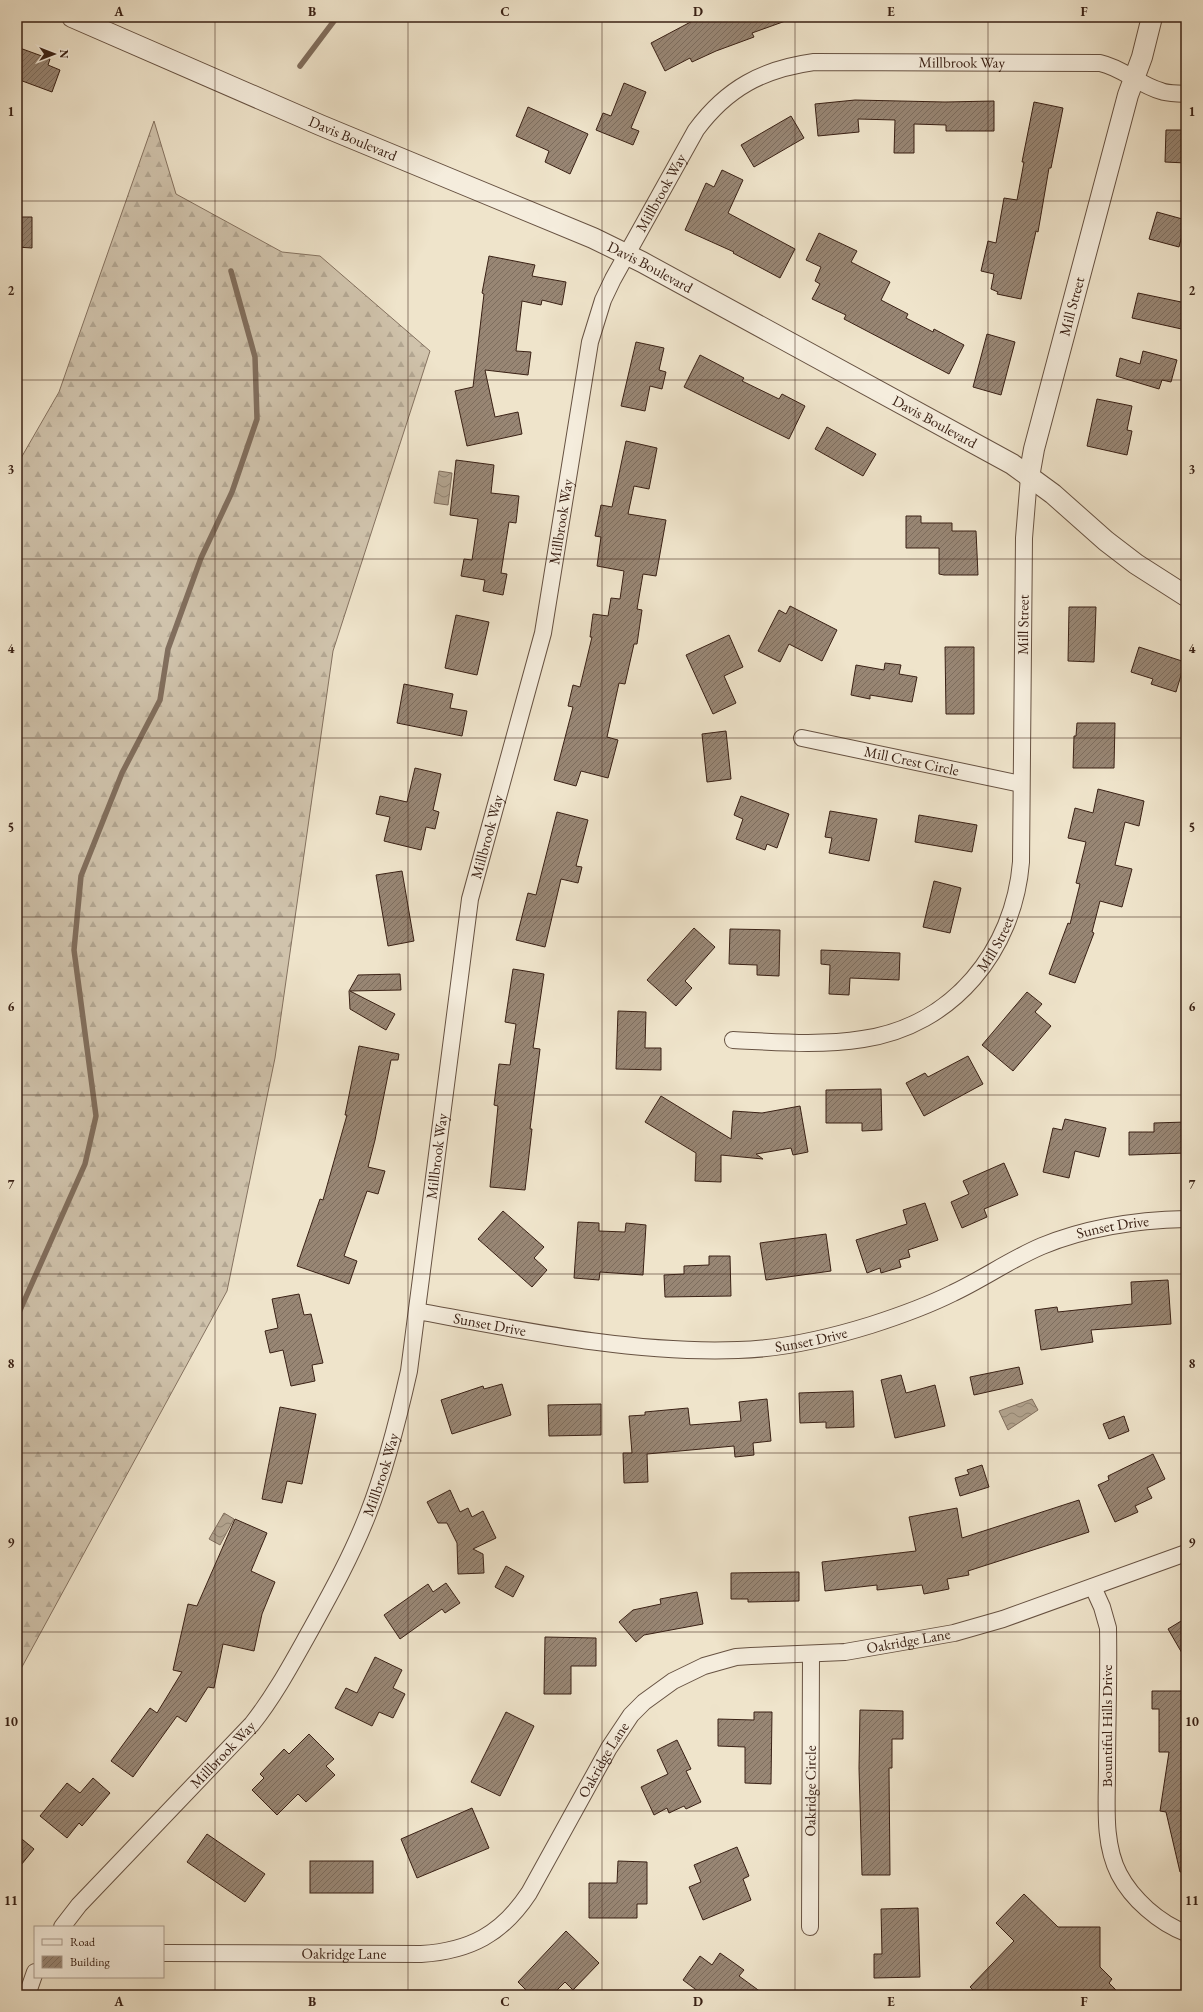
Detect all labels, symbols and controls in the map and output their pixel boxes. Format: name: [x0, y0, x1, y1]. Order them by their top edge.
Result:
text: A: [113, 3, 124, 20]
text: B: [308, 3, 316, 20]
text: C: [500, 3, 510, 20]
text: D: [693, 3, 703, 20]
text: E: [887, 3, 895, 20]
text: F: [1080, 3, 1088, 20]
north arrow: [34, 34, 74, 74]
text: N: [57, 50, 71, 59]
street label: Millbrook Way: [918, 52, 1006, 72]
text: 1: [8, 103, 15, 120]
text: 1: [1189, 103, 1196, 120]
street label: Davis Boulevard: [306, 111, 400, 165]
street label: Millbrook Way: [631, 150, 690, 235]
street label: Davis Boulevard: [604, 237, 697, 297]
street label: Mill Street: [1054, 274, 1088, 338]
text: 2: [8, 282, 15, 299]
text: 2: [1189, 282, 1196, 299]
street label: Davis Boulevard: [889, 391, 981, 452]
text: 3: [8, 461, 15, 478]
text: 3: [1189, 461, 1196, 478]
street label: Millbrook Way: [544, 477, 577, 566]
street label: Mill Street: [1013, 594, 1032, 655]
text: 4: [8, 640, 15, 657]
text: 4: [1189, 640, 1196, 657]
street label: Mill Crest Circle: [863, 741, 961, 780]
street label: Millbrook Way: [466, 792, 507, 881]
text: 5: [8, 819, 14, 836]
text: 5: [1189, 819, 1195, 836]
street label: Mill Street: [972, 913, 1018, 975]
text: 6: [8, 998, 15, 1015]
text: 6: [1189, 998, 1196, 1015]
street label: Millbrook Way: [421, 1112, 451, 1200]
text: 7: [8, 1176, 15, 1193]
text: 7: [1189, 1176, 1196, 1193]
street label: Sunset Drive: [1074, 1211, 1150, 1243]
street label: Sunset Drive: [452, 1308, 528, 1340]
street label: Sunset Drive: [774, 1322, 849, 1356]
text: 8: [8, 1355, 15, 1372]
text: 8: [1189, 1355, 1196, 1372]
street label: Millbrook Way: [358, 1430, 403, 1519]
text: 9: [8, 1534, 15, 1551]
text: 9: [1189, 1534, 1196, 1551]
street label: Oakridge Lane: [865, 1624, 952, 1657]
street label: Bountiful Hills Drive: [1097, 1665, 1116, 1787]
text: 10: [4, 1713, 18, 1730]
text: 10: [1185, 1713, 1199, 1730]
street label: Millbrook Way: [186, 1716, 260, 1792]
street label: Oakridge Lane: [573, 1718, 633, 1801]
street label: Oakridge Circle: [800, 1745, 820, 1837]
text: 11: [4, 1892, 18, 1909]
text: 11: [1185, 1892, 1199, 1909]
legend: [34, 1926, 164, 1978]
text: Road: [70, 1934, 96, 1950]
street label: Oakridge Lane: [302, 1944, 387, 1963]
text: Building: [70, 1954, 111, 1970]
text: A: [113, 1993, 124, 2010]
text: B: [308, 1993, 316, 2010]
text: C: [500, 1993, 510, 2010]
text: D: [693, 1993, 703, 2010]
text: E: [887, 1993, 895, 2010]
text: F: [1080, 1993, 1088, 2010]

